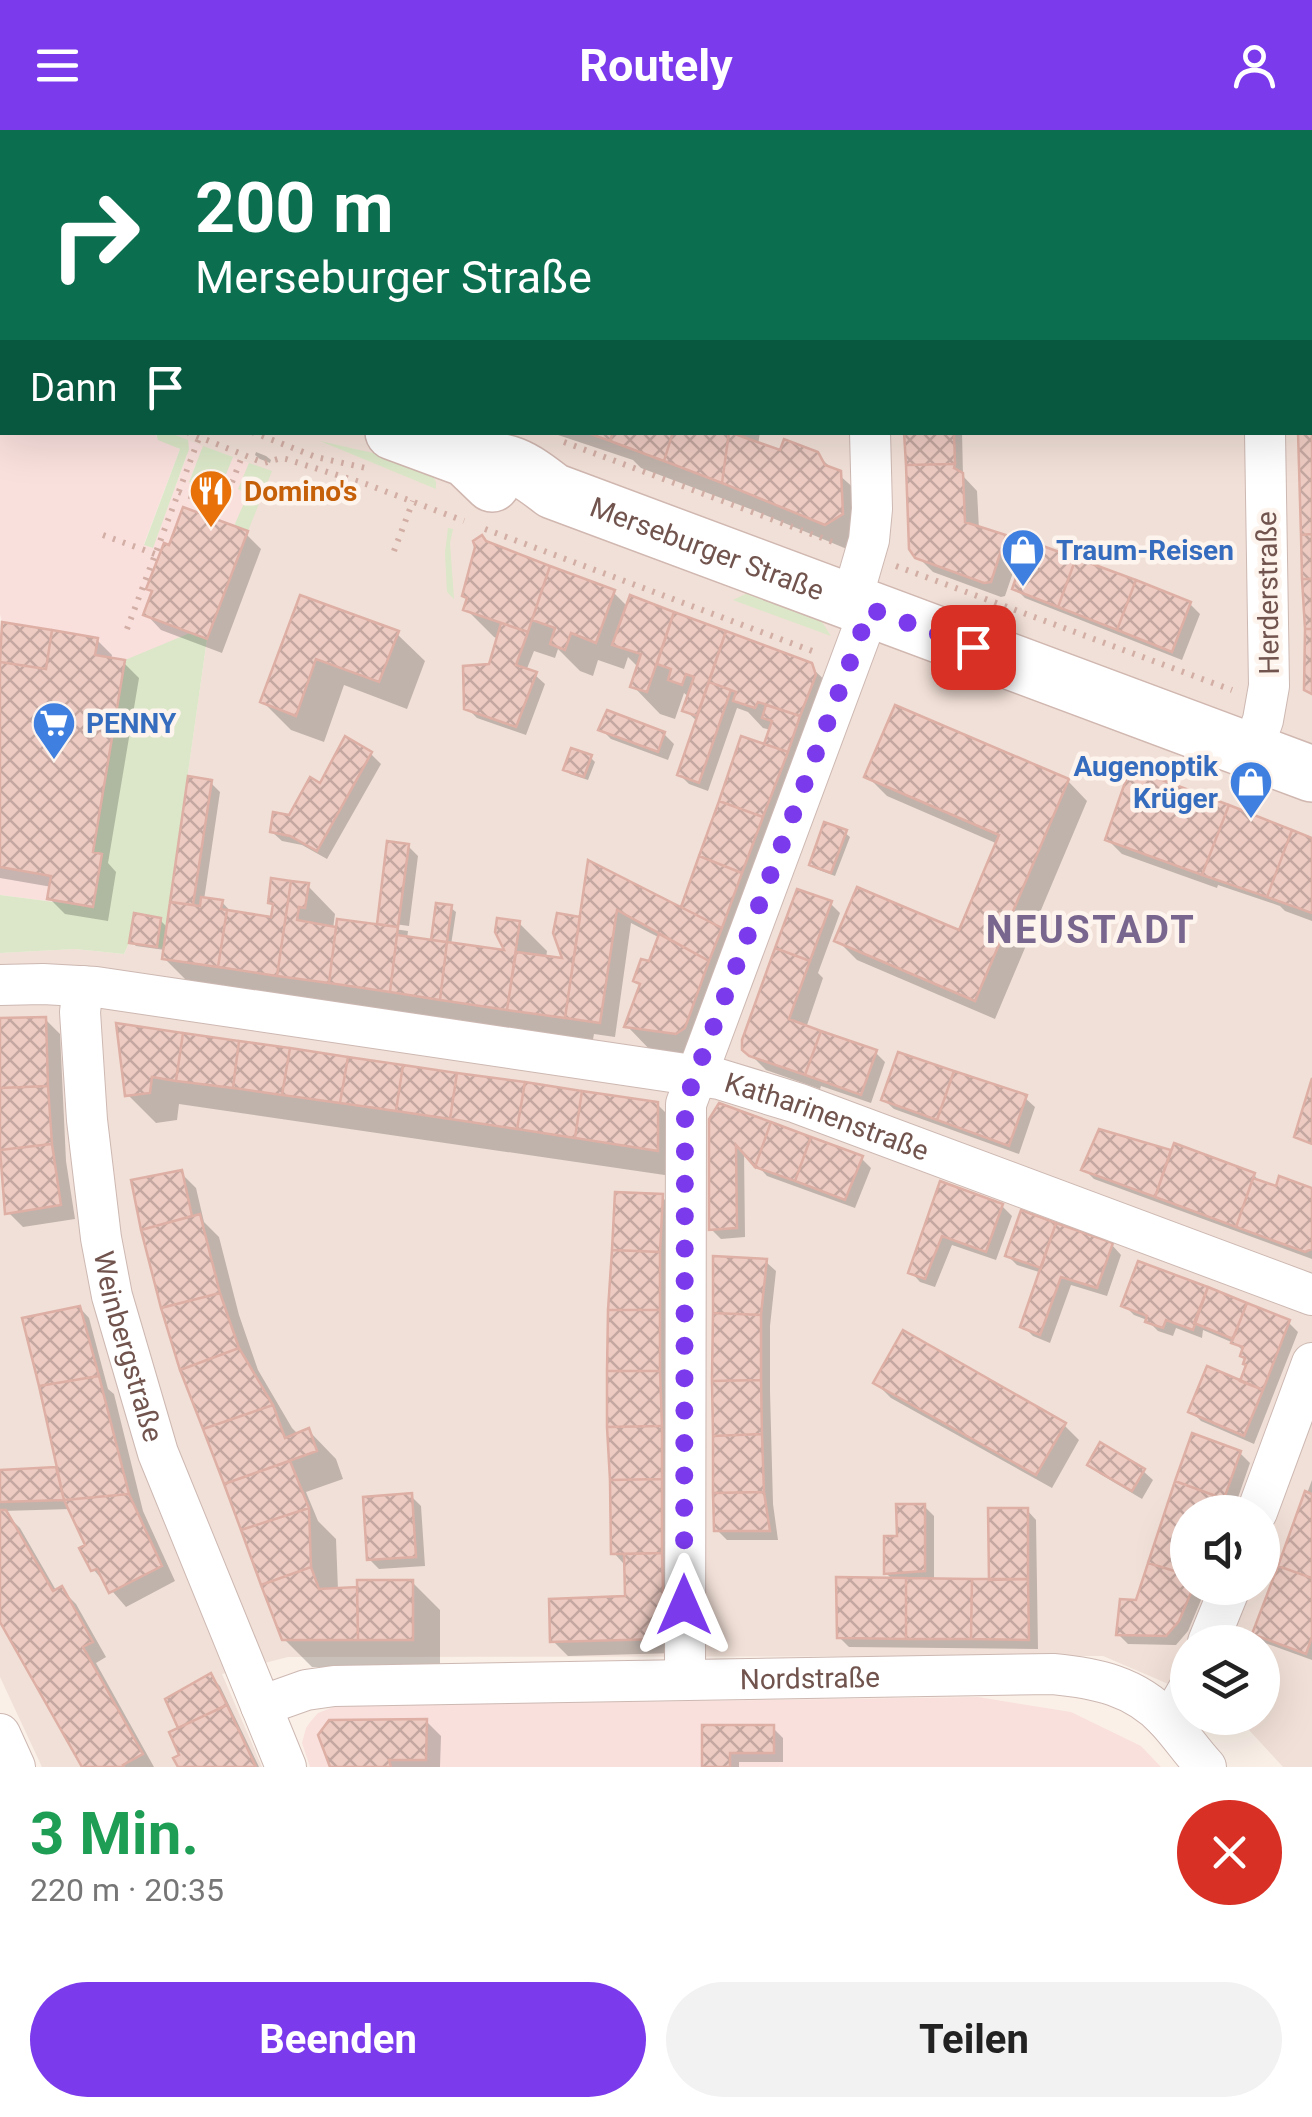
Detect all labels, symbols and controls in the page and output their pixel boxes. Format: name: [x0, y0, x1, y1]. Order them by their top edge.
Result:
icon: menu: [30, 38, 85, 93]
icon: person: [1227, 38, 1282, 93]
text: Routely: [579, 39, 733, 92]
text: 200 m: [195, 167, 394, 249]
icon: right: [30, 170, 160, 300]
text: Merseburger Straße: [195, 251, 592, 304]
icon: arrive: [138, 360, 193, 415]
text: Dann: [30, 366, 118, 410]
restaurant icon: Domino's: [188, 468, 234, 529]
place label: Domino's: [244, 475, 357, 508]
street label: Merseburger Straße: [586, 490, 829, 607]
street label: Herderstraße: [1250, 511, 1286, 675]
shop icon: Traum-Reisen: [1000, 527, 1046, 588]
place label: Traum-Reisen: [1056, 534, 1234, 567]
pin: [931, 605, 1016, 690]
icon: arrive: [946, 620, 1001, 675]
supermarket icon: PENNY: [31, 700, 77, 761]
place label: PENNY: [86, 707, 177, 740]
place label: Augenoptik Krüger: [1073, 750, 1219, 815]
shop icon: Augenoptik Krüger: [1228, 759, 1274, 820]
district label: NEUSTADT: [986, 908, 1196, 952]
street label: Katharinenstraße: [721, 1065, 934, 1167]
street label: Weinbergstraße: [87, 1248, 170, 1446]
map controls: [1170, 1495, 1280, 1735]
button: sound: [1170, 1495, 1280, 1605]
position arrow: [632, 1553, 736, 1657]
button: layers: [1170, 1625, 1280, 1735]
street label: Nordstraße: [739, 1660, 880, 1696]
text: 3 Min.: [30, 1798, 199, 1869]
button: close: [1177, 1800, 1282, 1905]
text: 220 m · 20:35: [30, 1871, 224, 1909]
button: Beenden: [30, 1982, 646, 2097]
button: Teilen: [666, 1982, 1282, 2097]

